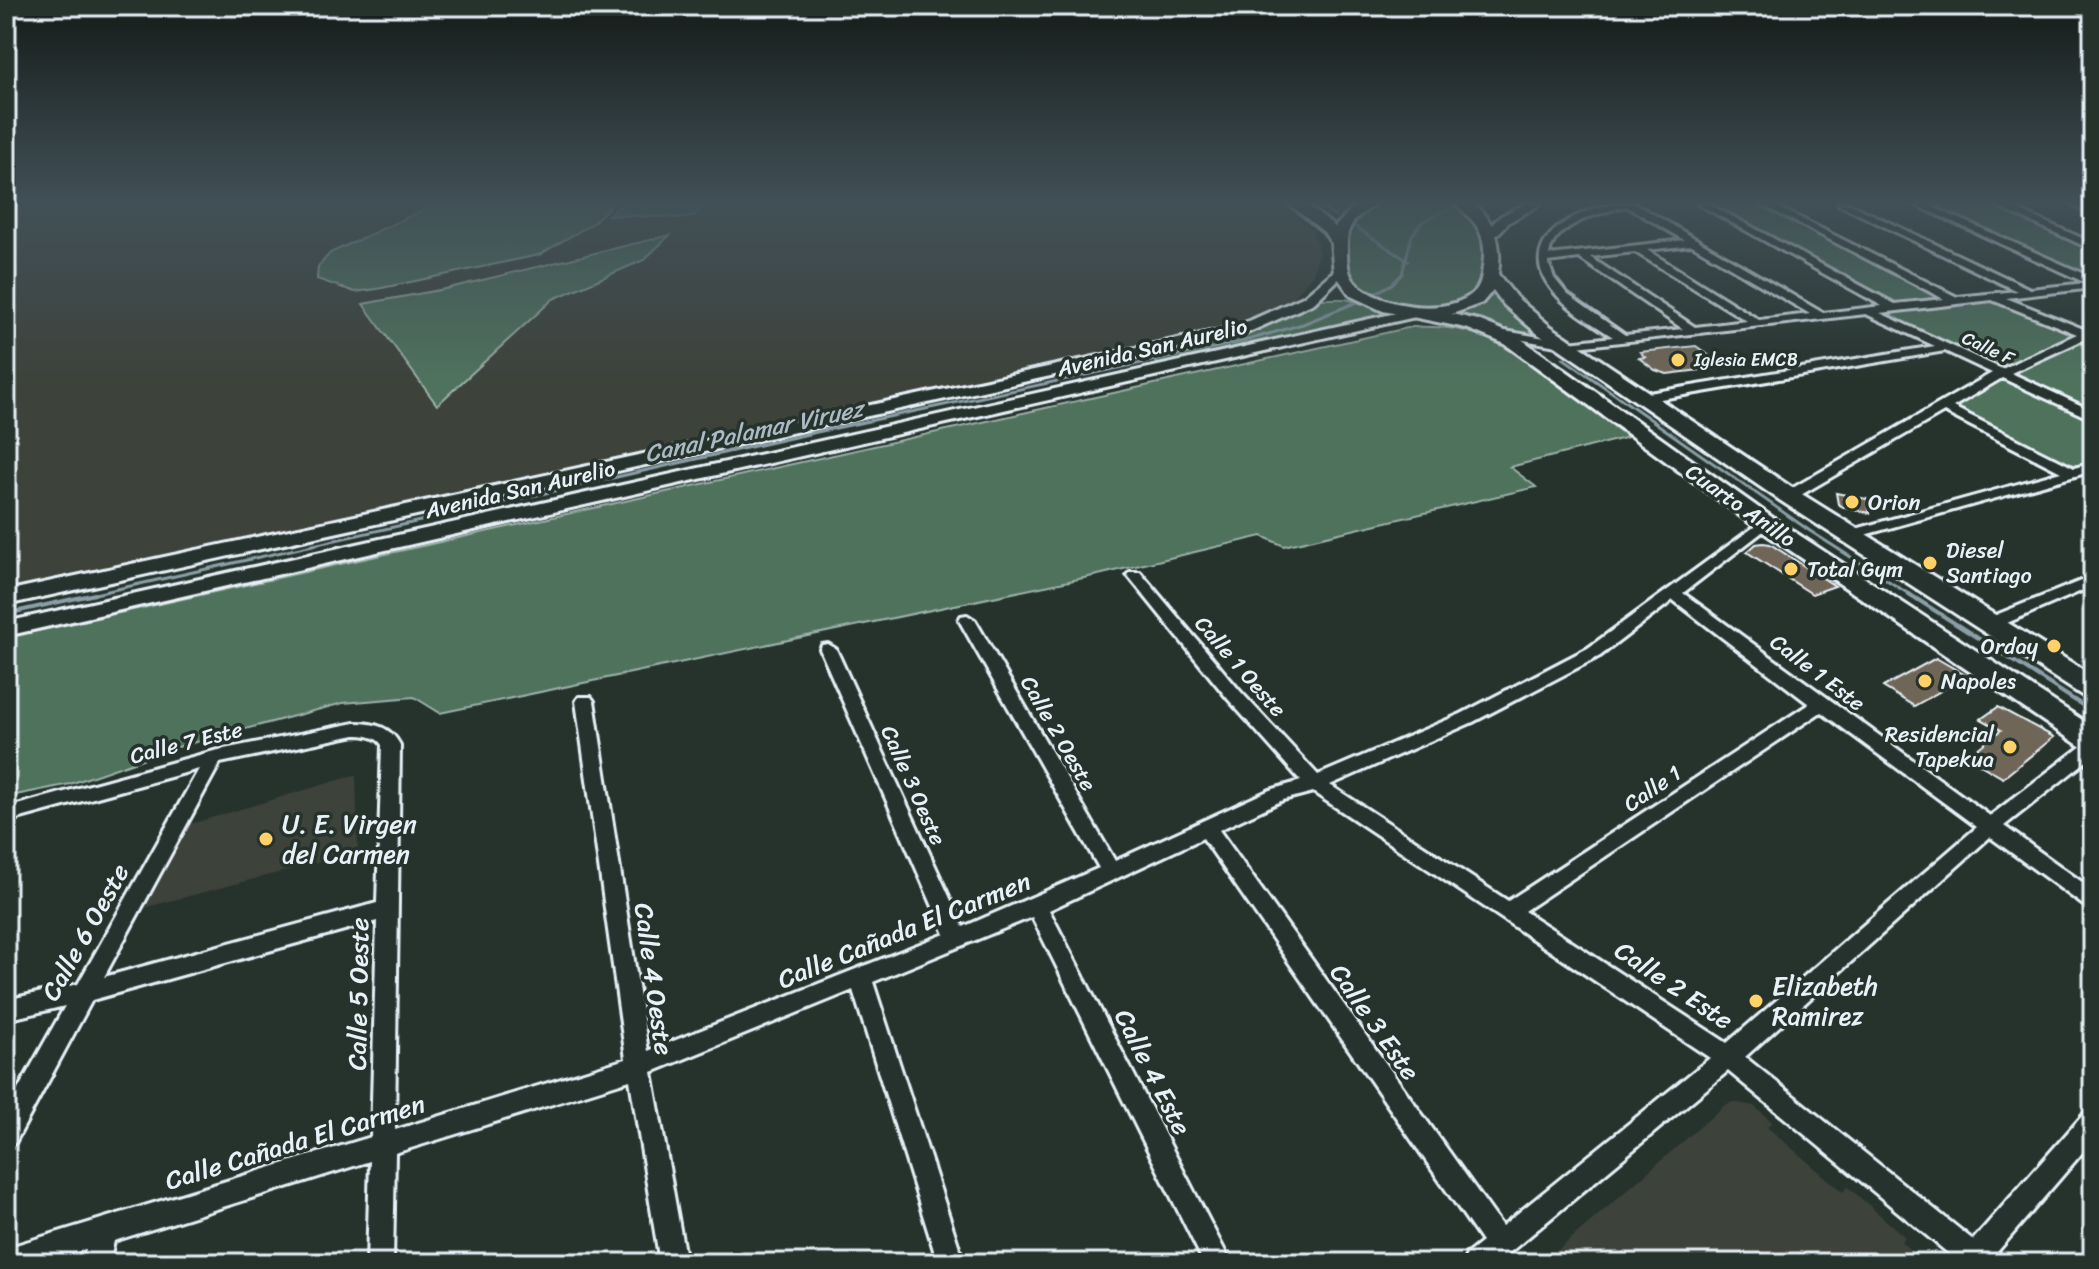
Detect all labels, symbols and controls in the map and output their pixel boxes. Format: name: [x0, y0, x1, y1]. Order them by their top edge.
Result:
street label: Avenida San Aurelio: [1052, 307, 1251, 389]
street label: Calle F: [1957, 322, 2020, 374]
place label: Iglesia EMCB: [1693, 344, 1798, 376]
marker: Iglesia EMCB: [1669, 351, 1687, 369]
water label: Canal Palamar Viruez: [641, 387, 871, 475]
street label: Avenida San Aurelio: [420, 449, 619, 531]
street label: Cuarto Anillo: [1677, 453, 1804, 558]
place label: Orion: [1868, 483, 1921, 522]
marker: Orion: [1843, 493, 1861, 511]
place label: Diesel Santiago: [1946, 531, 2032, 595]
place label: Total Gym: [1807, 550, 1903, 589]
marker: Diesel Santiago: [1921, 554, 1939, 572]
marker: Total Gym: [1782, 560, 1800, 578]
street label: Calle 1 Oeste: [1185, 606, 1296, 726]
street label: Calle 1 Este: [1761, 623, 1874, 722]
place label: Orday: [1981, 627, 2039, 666]
marker: Orday: [2045, 637, 2063, 655]
place label: Napoles: [1941, 662, 2016, 701]
street label: Calle 2 Oeste: [1010, 668, 1108, 799]
marker: Napoles: [1916, 672, 1934, 690]
street label: Calle 7 Este: [126, 710, 247, 775]
place label: Residencial Tapekua: [1885, 715, 1995, 779]
street label: Calle 3 Oeste: [870, 719, 957, 852]
marker: Residencial Tapekua: [2001, 738, 2019, 756]
street label: Calle 1: [1615, 754, 1690, 822]
place label: U. E. Virgen del Carmen: [282, 801, 417, 877]
marker: U. E. Virgen del Carmen: [257, 830, 275, 848]
street label: Calle 6 Oeste: [28, 854, 142, 1010]
street label: Calle Cañada El Carmen: [770, 858, 1038, 1002]
street label: Calle 4 Oeste: [621, 900, 687, 1058]
street label: Calle 5 Oeste: [334, 917, 382, 1071]
street label: Calle 2 Este: [1605, 928, 1743, 1042]
street label: Calle 3 Este: [1317, 953, 1433, 1091]
place label: Elizabeth Ramirez: [1772, 963, 1878, 1039]
marker: Elizabeth Ramirez: [1747, 992, 1765, 1010]
street label: Calle 4 Este: [1101, 1001, 1205, 1143]
street label: Calle Cañada El Carmen: [159, 1081, 431, 1203]

